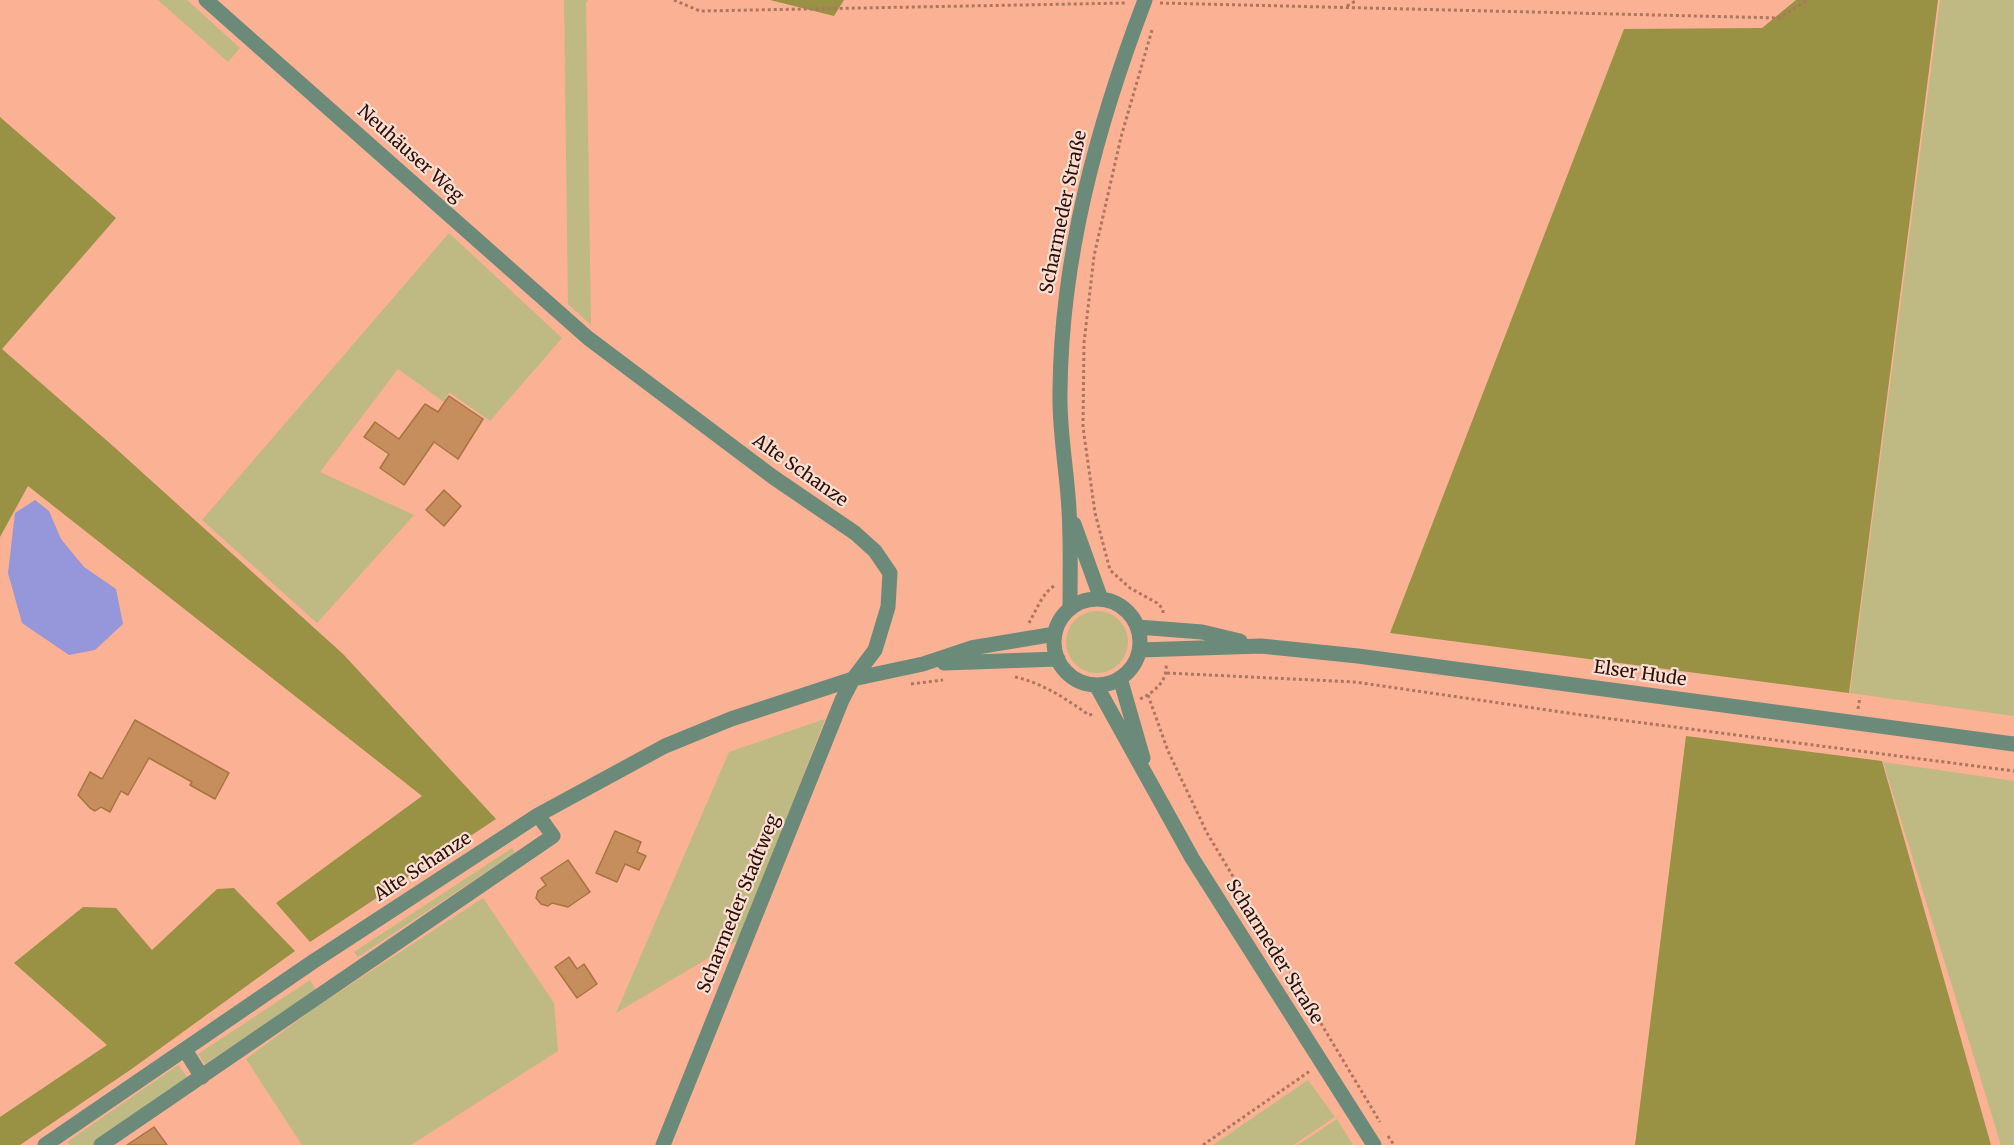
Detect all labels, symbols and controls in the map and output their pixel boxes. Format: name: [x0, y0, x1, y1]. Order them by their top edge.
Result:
street label: Neuhäuser Weg: [353, 101, 467, 207]
street label: Scharmeder Straße: [1036, 128, 1092, 296]
street label: Alte Schanze: [748, 430, 852, 512]
street label: Elser Hude: [1592, 657, 1688, 691]
street label: Scharmeder Stadtweg: [693, 812, 785, 996]
street label: Alte Schanze: [371, 828, 475, 906]
street label: Scharmeder Straße: [1221, 876, 1327, 1028]

